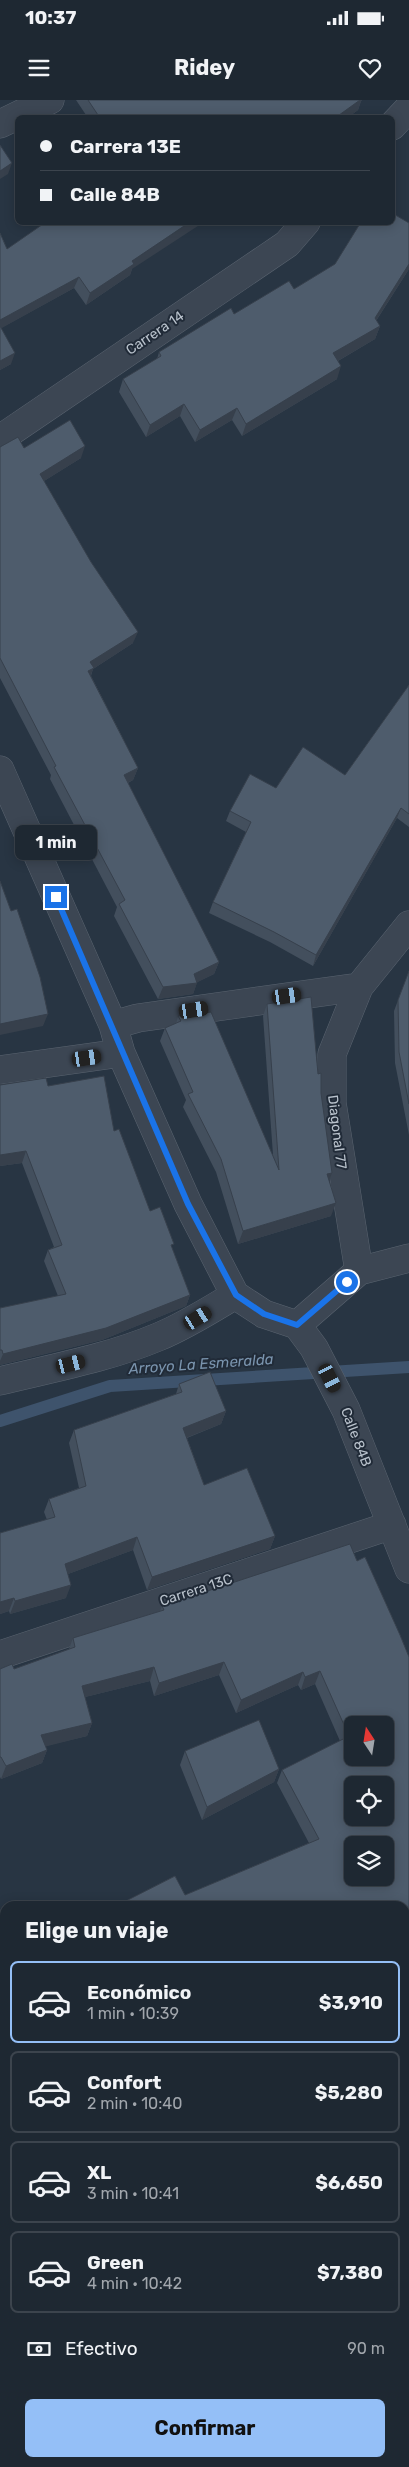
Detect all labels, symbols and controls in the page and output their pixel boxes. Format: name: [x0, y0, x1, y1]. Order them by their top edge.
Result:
text: 10:37: [25, 6, 76, 29]
icon: menu: [25, 54, 53, 82]
text: Ridey: [174, 54, 235, 81]
icon: heart: [356, 54, 384, 82]
text: Carrera 13E: [70, 135, 181, 158]
text: Calle 84B: [70, 183, 160, 206]
street label: Carrera 14: [123, 307, 188, 359]
callout: 1 min: [15, 824, 97, 860]
text: 1 min: [36, 833, 76, 852]
route end: [45, 886, 67, 908]
car: [271, 986, 302, 1006]
car: [178, 1000, 209, 1020]
car: [71, 1048, 102, 1068]
street label: Diagonal 77: [324, 1094, 350, 1170]
route start: [336, 1271, 358, 1293]
car: [181, 1304, 214, 1332]
water label: Arroyo La Esmeralda: [127, 1350, 274, 1378]
car: [54, 1353, 87, 1375]
car: [316, 1361, 343, 1395]
street label: Calle 84B: [337, 1405, 375, 1469]
street label: Carrera 13C: [157, 1570, 235, 1610]
north arrow: [344, 1716, 394, 1766]
map controls: [344, 1716, 394, 1886]
button: locate: [344, 1776, 394, 1826]
button: layers: [344, 1836, 394, 1886]
text: Elige un viaje: [25, 1917, 169, 1944]
icon: car: [27, 1980, 72, 2025]
text: Económico: [87, 1981, 191, 2004]
text: $3,910: [319, 1991, 383, 2014]
text: 1 min · 10:39: [87, 2004, 179, 2023]
icon: car: [27, 2070, 72, 2115]
text: Confort: [87, 2071, 161, 2094]
text: $5,280: [315, 2081, 383, 2104]
text: 2 min · 10:40: [87, 2094, 182, 2113]
icon: car: [27, 2160, 72, 2205]
text: XL: [87, 2161, 111, 2184]
text: $6,650: [315, 2171, 383, 2194]
text: 3 min · 10:41: [87, 2184, 179, 2203]
icon: car: [27, 2250, 72, 2295]
text: Green: [87, 2251, 144, 2274]
text: $7,380: [317, 2261, 383, 2284]
text: 4 min · 10:42: [87, 2274, 182, 2293]
icon: cash: [25, 2335, 53, 2363]
text: Efectivo: [65, 2337, 138, 2360]
text: 90 m: [347, 2339, 385, 2358]
button: Confirmar: [25, 2399, 385, 2457]

